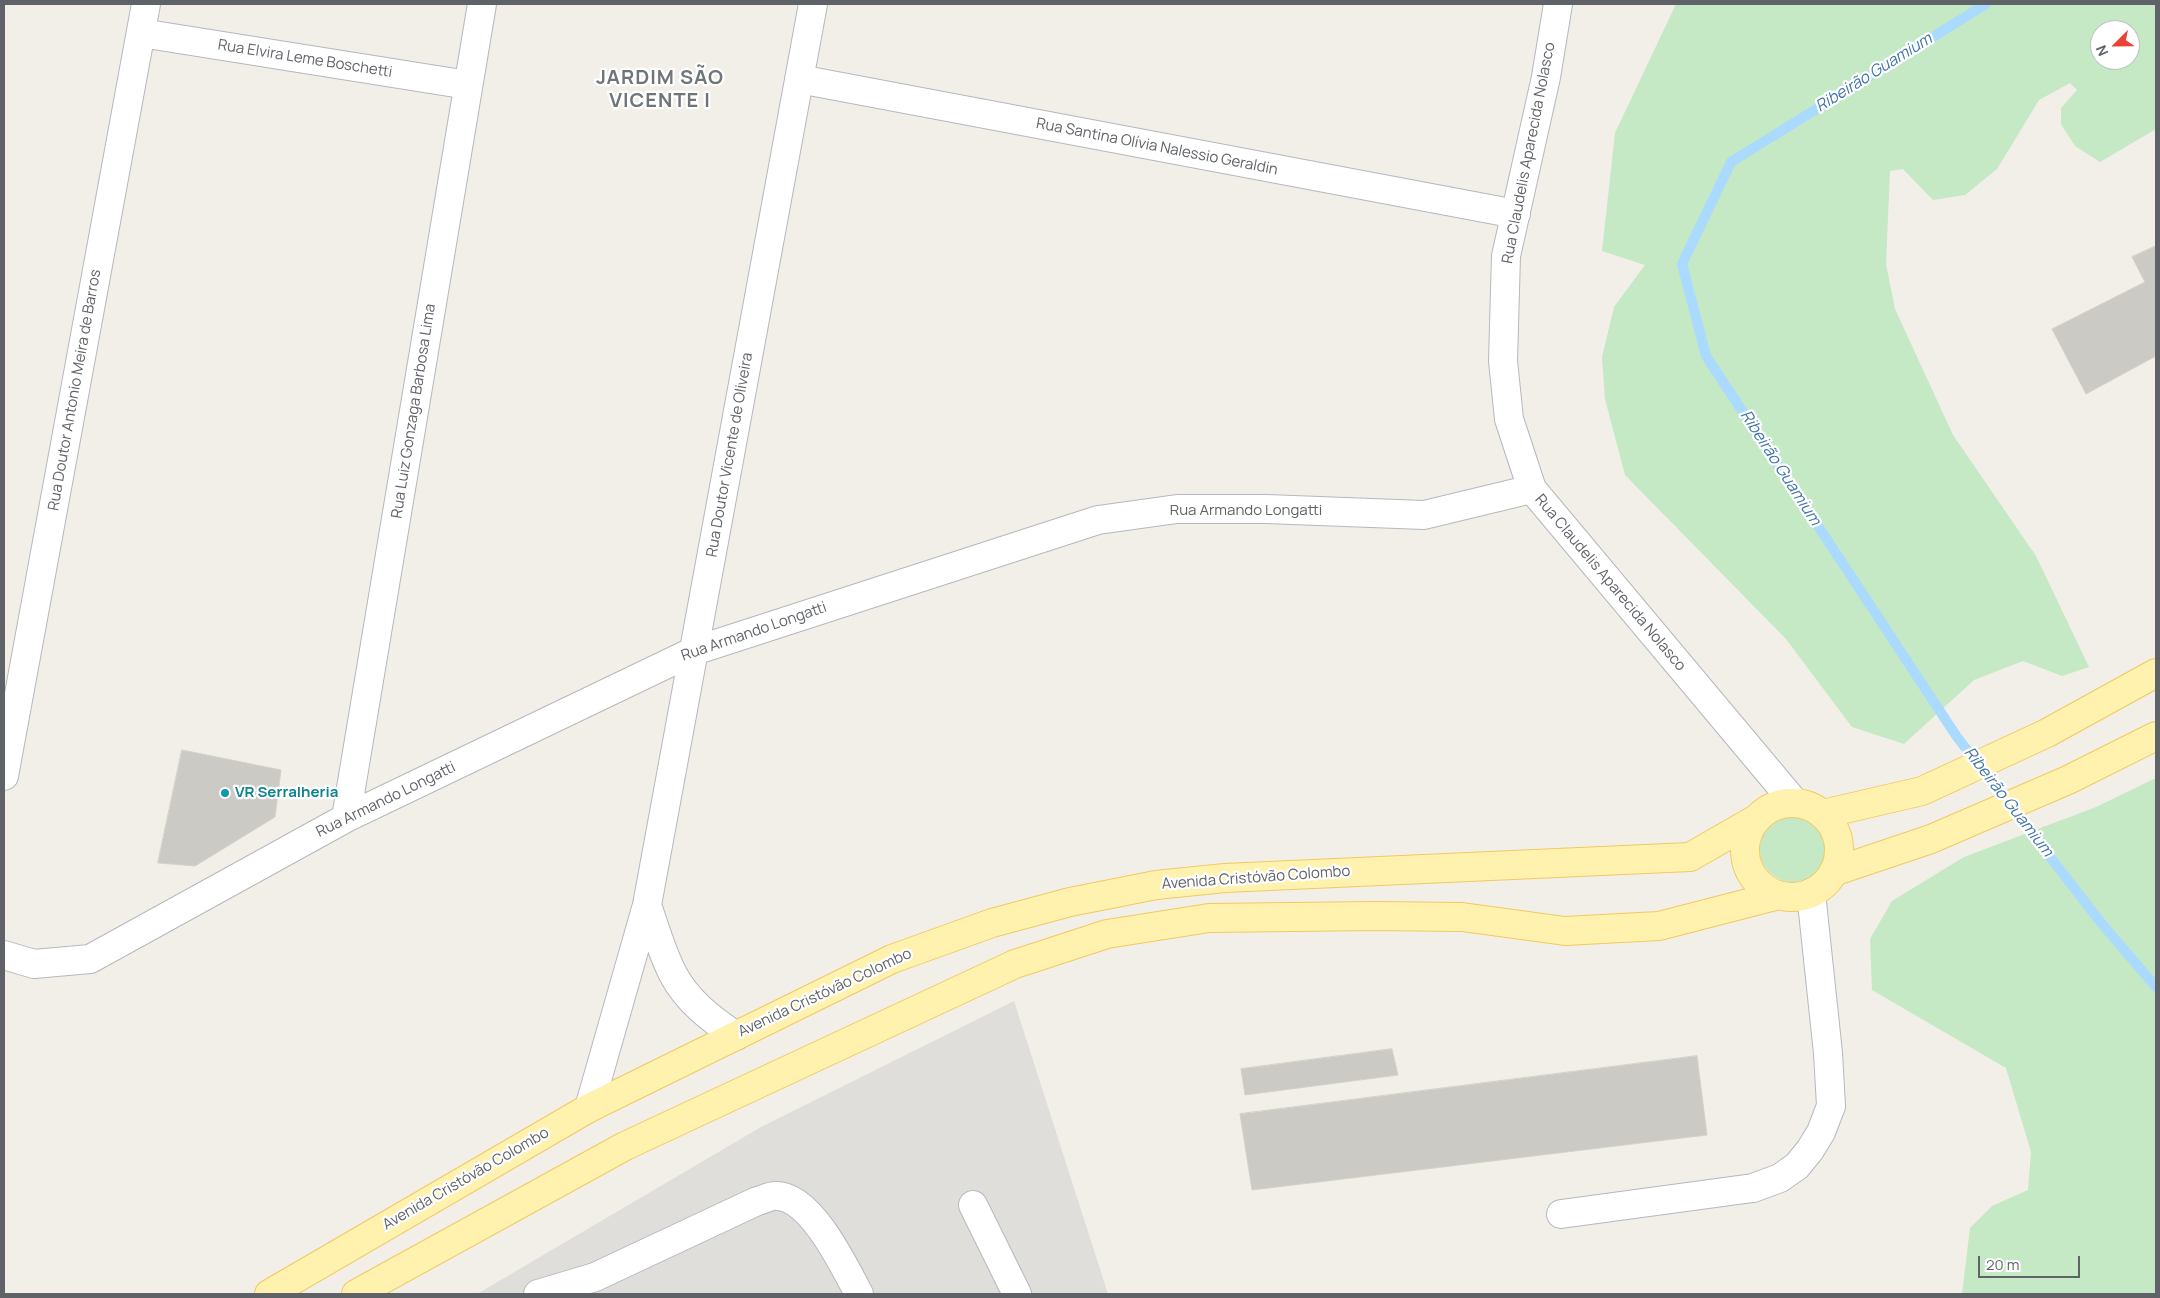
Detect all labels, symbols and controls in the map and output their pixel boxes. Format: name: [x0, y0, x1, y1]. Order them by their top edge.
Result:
north arrow: [2090, 20, 2140, 70]
water label: Ribeirão Guamium: [1812, 30, 1936, 116]
street label: Rua Elvira Leme Boschetti: [216, 36, 394, 82]
street label: Rua Claudelis Aparecida Nolasco: [1499, 41, 1559, 265]
text: N: [2091, 42, 2112, 59]
district label: JARDIM SÃO VICENTE I: [595, 66, 725, 113]
street label: Rua Santina Olívia Nalessio Geraldin: [1035, 115, 1279, 179]
street label: Rua Doutor Antonio Meira de Barros: [45, 268, 105, 512]
street label: Rua Luiz Gonzaga Barbosa Lima: [388, 302, 440, 520]
street label: Rua Doutor Vicente de Oliveira: [703, 351, 757, 559]
water label: Ribeirão Guamium: [1736, 407, 1824, 529]
street label: Rua Claudelis Aparecida Nolasco: [1531, 491, 1689, 675]
street label: Rua Armando Longatti: [1170, 502, 1322, 520]
street label: Rua Armando Longatti: [679, 599, 829, 665]
water label: Ribeirão Guamium: [1959, 744, 2057, 860]
street label: Rua Armando Longatti: [313, 758, 459, 842]
place label: VR Serralheria: [235, 784, 338, 802]
marker: VR Serralheria: [219, 787, 231, 799]
street label: Avenida Cristóvão Colombo: [1161, 862, 1351, 894]
street label: Avenida Cristóvão Colombo: [736, 945, 914, 1041]
street label: Avenida Cristóvão Colombo: [380, 1124, 552, 1234]
scale bar: [1980, 1246, 2082, 1278]
text: 20 m: [1986, 1254, 2019, 1275]

